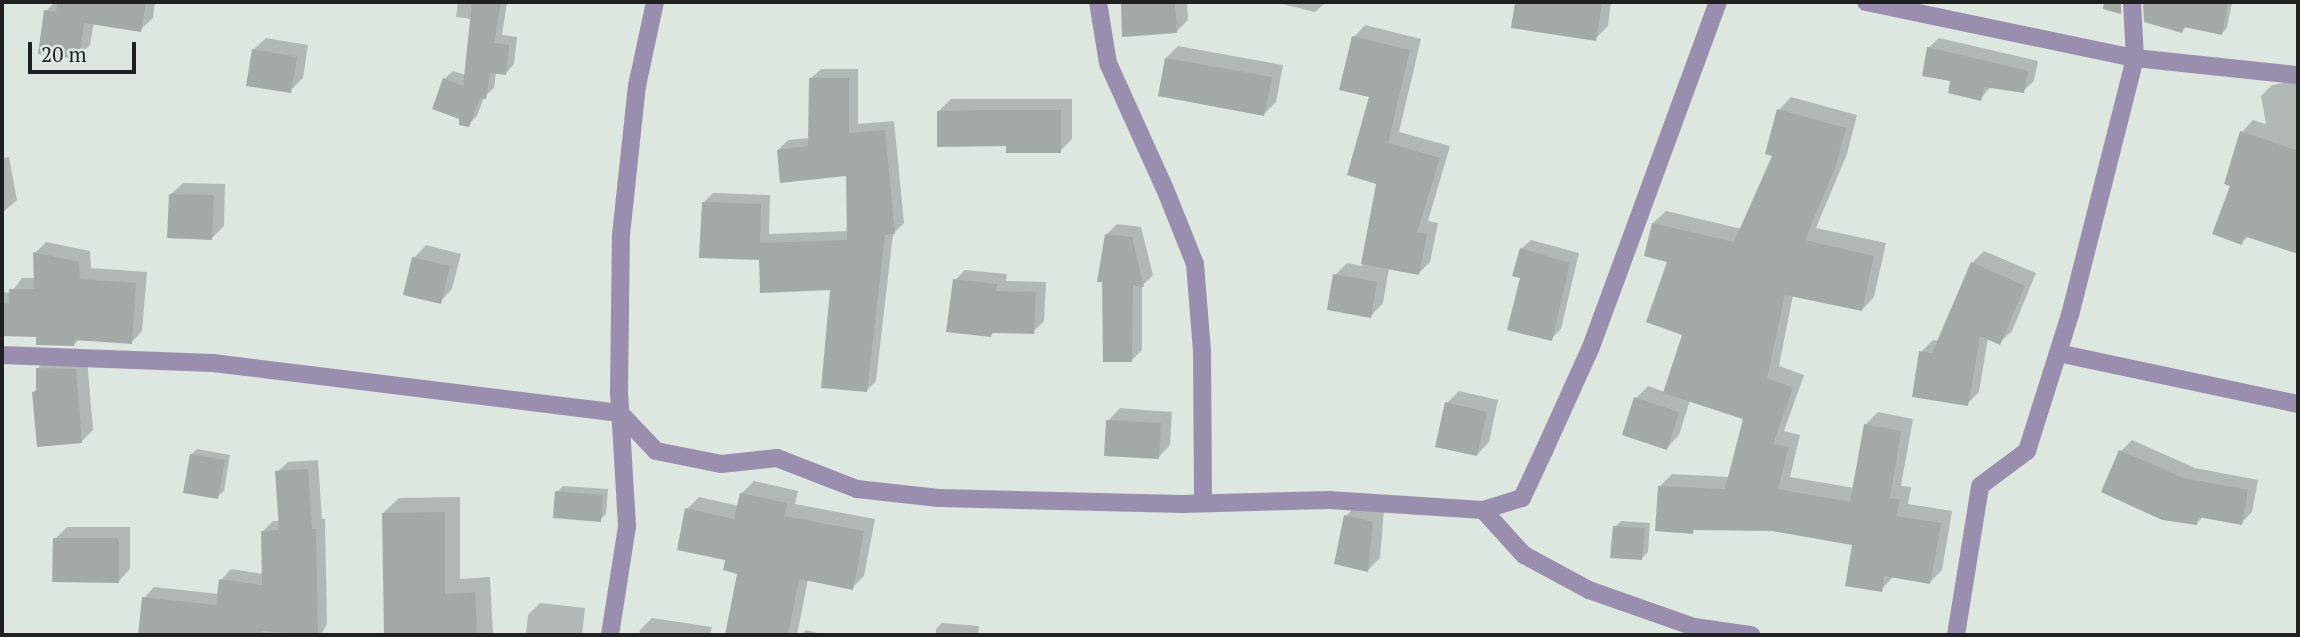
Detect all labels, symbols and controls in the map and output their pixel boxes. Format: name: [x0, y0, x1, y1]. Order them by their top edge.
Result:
scale bar: [32, 28, 140, 72]
text: 20 m: [41, 40, 87, 68]

